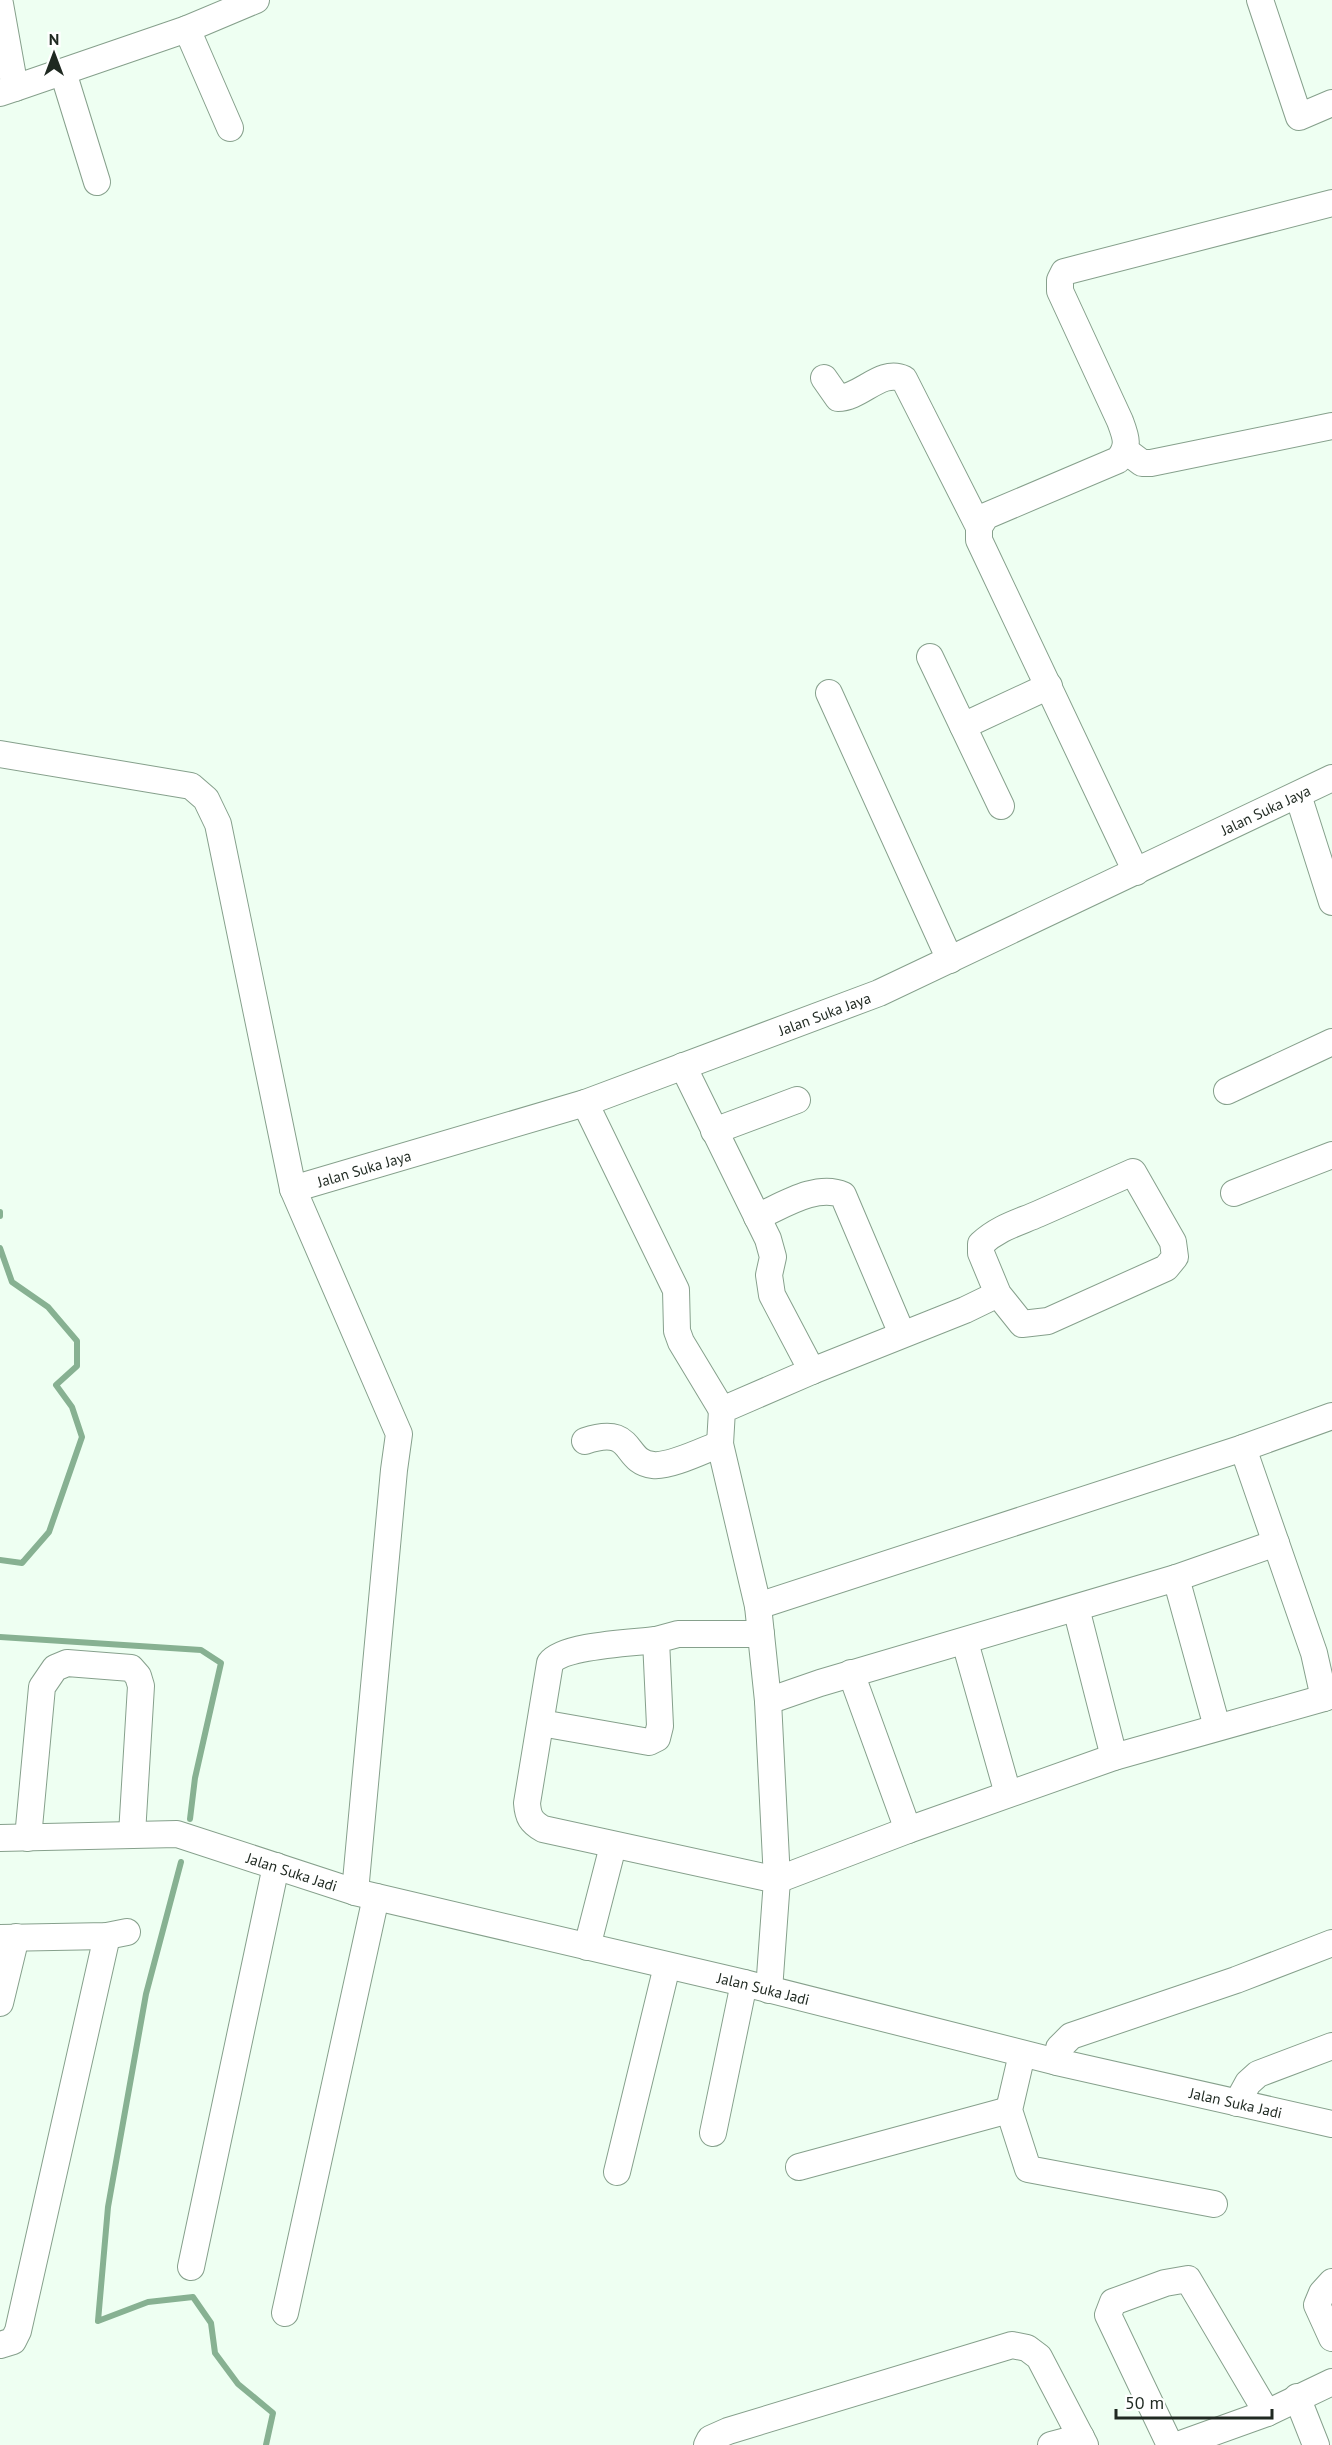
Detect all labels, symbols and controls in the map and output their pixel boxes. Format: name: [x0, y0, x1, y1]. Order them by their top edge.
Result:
north arrow: [24, 24, 84, 84]
text: N: [49, 29, 59, 49]
street label: Jalan Suka Jaya: [1217, 780, 1313, 839]
street label: Jalan Suka Jaya: [775, 988, 873, 1040]
street label: Jalan Suka Jaya: [314, 1145, 413, 1191]
street label: Jalan Suka Jadi: [243, 1847, 340, 1895]
street label: Jalan Suka Jadi: [715, 1967, 812, 2009]
street label: Jalan Suka Jadi: [1187, 2082, 1284, 2122]
scale bar: [1116, 2382, 1272, 2420]
text: 50 m: [1125, 2391, 1164, 2414]

